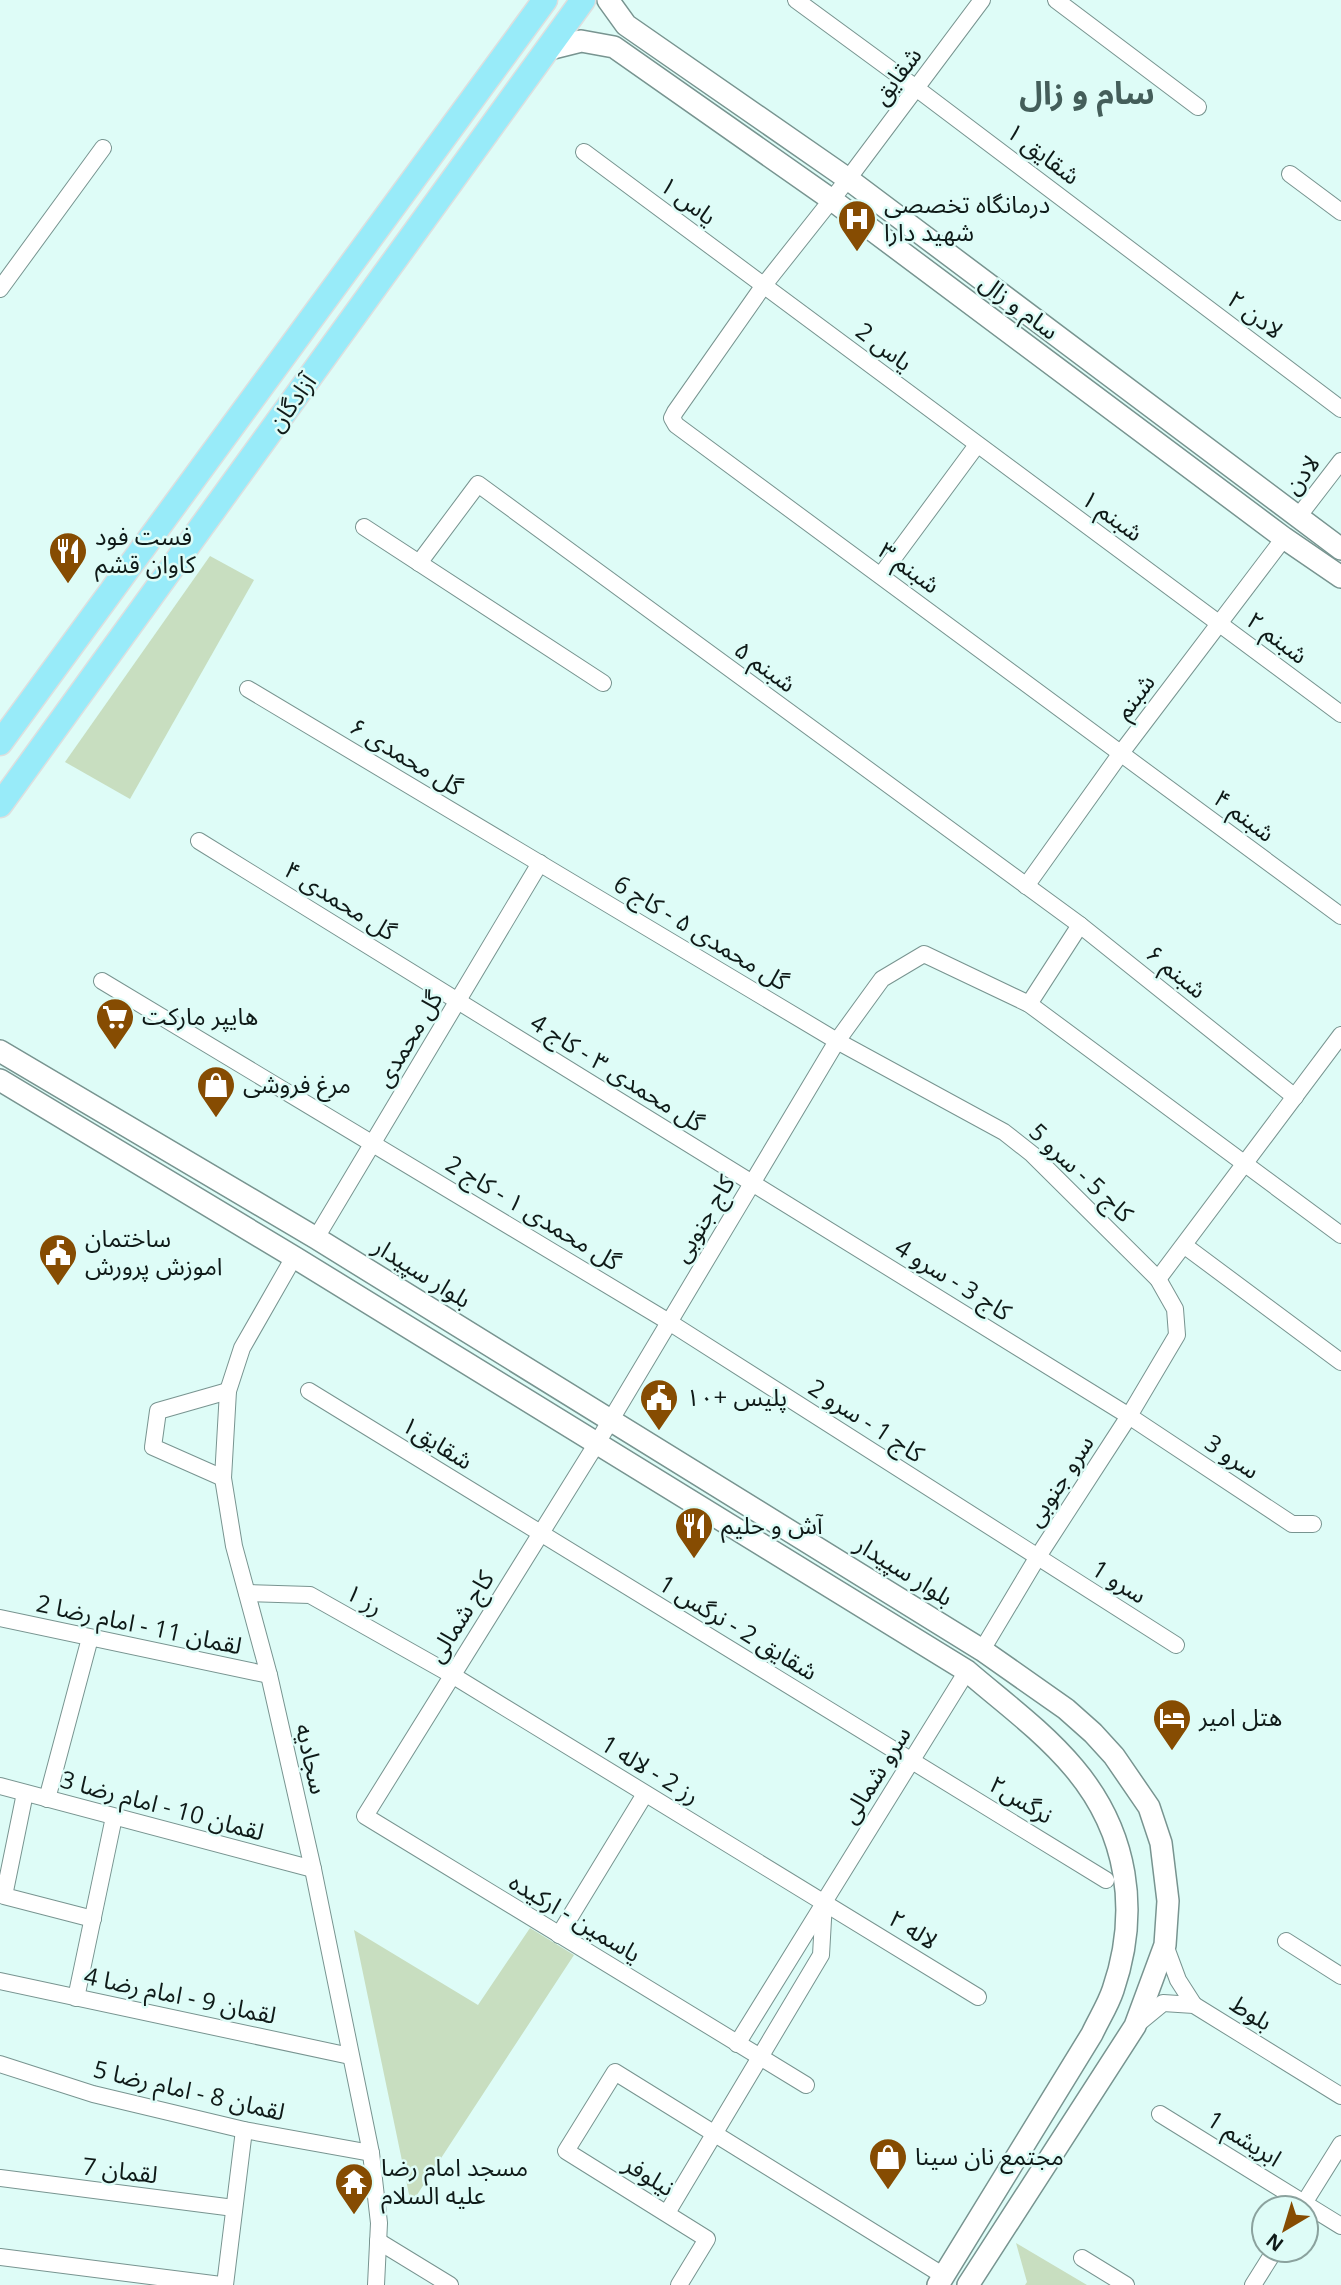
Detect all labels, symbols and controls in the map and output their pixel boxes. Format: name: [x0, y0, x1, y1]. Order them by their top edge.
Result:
street label: شقایق: [863, 40, 928, 111]
district label: سام و زال: [1019, 70, 1155, 118]
street label: شقایق ۱: [1000, 114, 1087, 191]
street label: یاس ۱: [654, 168, 724, 232]
place label: درمانگاه تخصصى شهید دارا: [884, 187, 1050, 248]
hospital icon: درمانگاه تخصصى شهید دارا: [836, 198, 878, 253]
street label: سام و زال: [972, 265, 1066, 349]
street label: لادن ۲: [1221, 282, 1291, 346]
street label: یاس 2: [850, 314, 920, 378]
street label: آزادگان: [259, 366, 324, 438]
street label: لادن: [1275, 447, 1327, 501]
street label: شبنم ۱: [1074, 481, 1150, 550]
place label: فست فود كاوان قشم: [95, 519, 197, 582]
restaurant icon: فست فود كاوان قشم: [47, 530, 89, 585]
street label: شبنم ۳: [871, 533, 947, 602]
street label: شبنم ۲: [1239, 603, 1315, 672]
street label: شبنم ۵: [727, 632, 803, 701]
street label: شبنم: [1106, 667, 1163, 727]
street label: گل محمدی ۶: [344, 709, 470, 803]
street label: شبنم ۴: [1206, 781, 1282, 850]
street label: گل محمدی ۴: [278, 852, 404, 948]
street label: گل محمدی ۵ - کاج 6: [607, 866, 796, 999]
street label: شبنم ۶: [1139, 936, 1214, 1007]
street label: گل محمدی: [366, 983, 450, 1092]
supermarket icon: هایپر مارکت: [94, 996, 136, 1051]
place label: هایپر مارکت: [142, 999, 258, 1032]
street label: گل محمدی ۳ - کاج 4: [524, 1005, 712, 1141]
shop icon: مرغ فروشی: [195, 1064, 237, 1119]
place label: مرغ فروشی: [243, 1067, 351, 1102]
street label: کاج 5 - سرو 5: [1021, 1115, 1142, 1231]
street label: گل محمدی ۱ - کاج 2: [439, 1146, 628, 1279]
street label: کاج جنوبی: [664, 1168, 744, 1269]
place label: ساختمان اموزش پرورش: [85, 1221, 223, 1282]
street label: بلوار سپیدار: [367, 1228, 478, 1315]
street label: کاج 3 - سرو 4: [888, 1230, 1019, 1330]
public building icon: ساختمان اموزش پرورش: [37, 1232, 79, 1287]
street label: کاج 1 - سرو 2: [802, 1370, 932, 1472]
public building icon: پلیس +۱۰: [638, 1377, 680, 1432]
place label: پلیس +۱۰: [686, 1380, 787, 1413]
street label: شقایق۱: [396, 1407, 480, 1476]
street label: سرو 3: [1199, 1426, 1267, 1486]
street label: سرو جنوبی: [1017, 1428, 1101, 1532]
restaurant icon: آش و حلیم: [673, 1505, 715, 1560]
place label: آش و حلیم: [721, 1508, 824, 1543]
street label: بلوار سپیدار: [849, 1526, 960, 1613]
street label: سرو 1: [1086, 1551, 1154, 1610]
street label: کاج شمالی: [419, 1563, 503, 1669]
street label: شقایق 2 - نرگس 1: [653, 1566, 824, 1687]
street label: رز ۱: [340, 1575, 389, 1622]
street label: لقمان 11 - امام رضا 2: [33, 1586, 245, 1664]
hotel icon: هتل امیر: [1151, 1697, 1193, 1752]
place label: هتل امیر: [1198, 1700, 1282, 1733]
street label: سرو شمالی: [832, 1719, 918, 1829]
street label: سجادیه: [288, 1720, 337, 1797]
street label: رز 2 - لاله 1: [595, 1726, 706, 1811]
street label: لقمان 10 - امام رضا 3: [56, 1762, 268, 1850]
street label: نرگس۲: [984, 1767, 1060, 1831]
street label: یاسمین - ارکیده: [504, 1864, 648, 1969]
street label: لاله ۲: [883, 1901, 945, 1956]
street label: لقمان 9 - امام رضا 4: [81, 1958, 279, 2034]
street label: بلوط: [1224, 1986, 1279, 2037]
street label: لقمان 8 - امام رضا 5: [90, 2051, 288, 2131]
street label: ابریشم 1: [1200, 2102, 1288, 2175]
shop icon: مجتمع نان سینا: [867, 2136, 909, 2191]
place label: مجتمع نان سینا: [915, 2139, 1064, 2174]
street label: نیلوفر: [617, 2146, 682, 2203]
street label: لقمان 7: [81, 2149, 160, 2190]
place label: مسجد امام رضا علیه السلام: [381, 2150, 528, 2214]
temple icon: مسجد امام رضا علیه السلام: [333, 2161, 375, 2216]
north arrow: [1250, 2194, 1320, 2264]
text: N: [1260, 2227, 1289, 2257]

